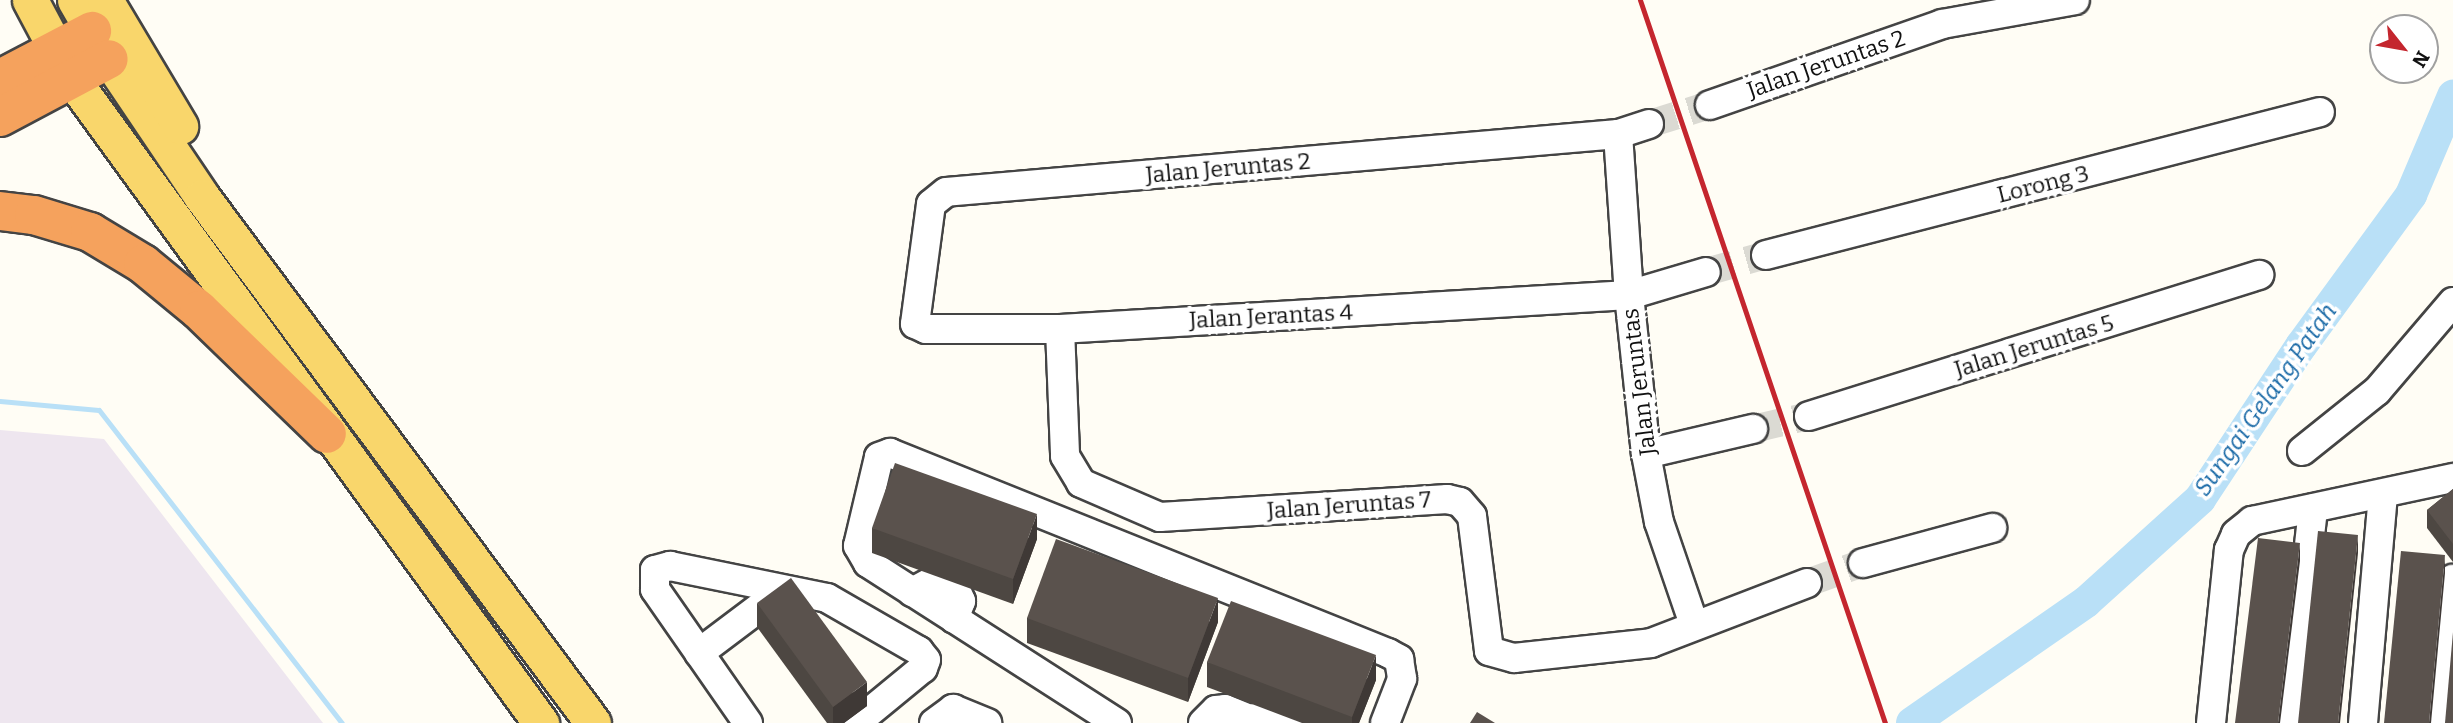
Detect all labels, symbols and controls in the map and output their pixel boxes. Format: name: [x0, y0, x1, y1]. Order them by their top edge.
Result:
north arrow: [2369, 14, 2439, 84]
street label: Jalan Jeruntas 2: [1743, 24, 1909, 104]
text: N: [2407, 47, 2434, 71]
street label: Jalan Jeruntas 2: [1144, 147, 1312, 189]
street label: Lorong 3: [1994, 159, 2092, 209]
street label: Jalan Jerantas 4: [1188, 298, 1354, 334]
water label: Sungai Gelang Patah: [2189, 298, 2343, 502]
street label: Jalan Jeruntas: [1616, 307, 1662, 457]
street label: Jalan Jeruntas 5: [1951, 309, 2117, 383]
street label: Jalan Jeruntas 7: [1266, 486, 1432, 524]

